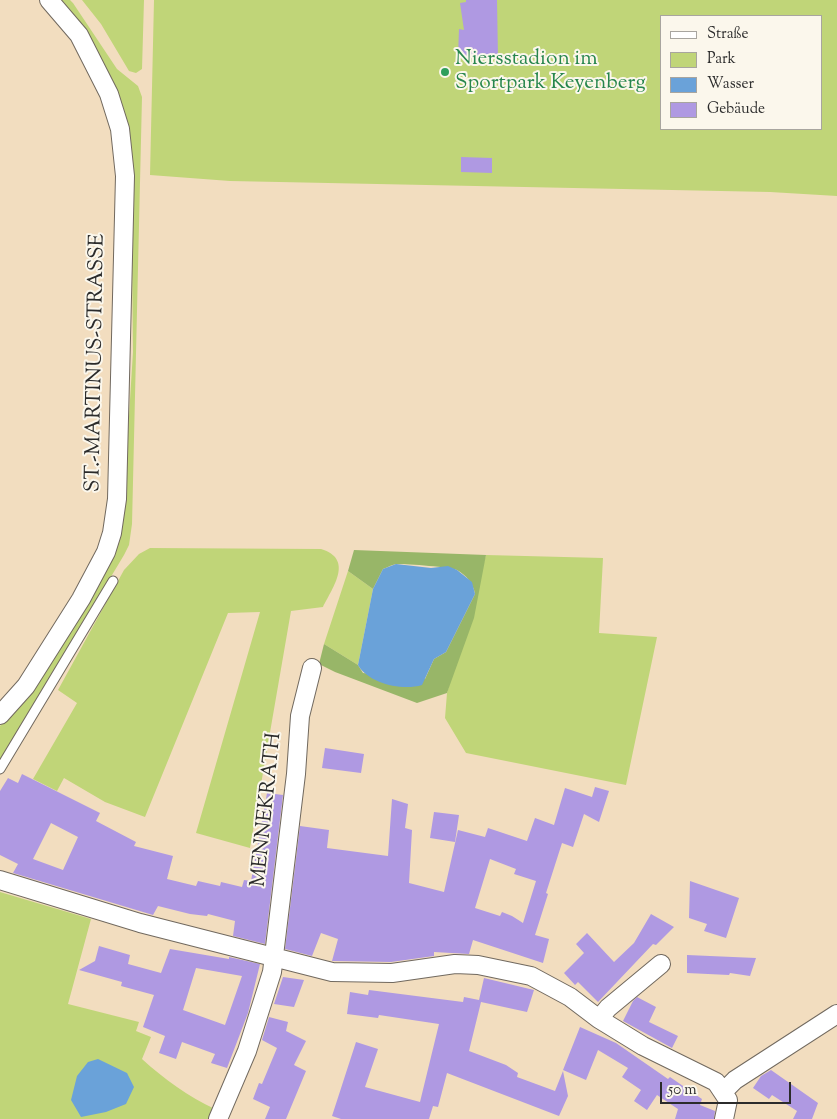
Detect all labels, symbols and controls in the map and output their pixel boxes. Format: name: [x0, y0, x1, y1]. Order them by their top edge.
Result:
legend: [660, 15, 822, 130]
text: Straße: [707, 24, 749, 45]
place label: Niersstadion im Sportpark Keyenberg: [455, 47, 646, 97]
text: Park: [707, 49, 736, 70]
marker: Niersstadion im Sportpark Keyenberg: [439, 66, 451, 78]
text: Wasser: [707, 74, 754, 95]
text: Gebäude: [707, 99, 765, 120]
street label: ST.-MARTINUS-STRASSE: [82, 234, 112, 492]
street label: MENNEKRATH: [247, 732, 289, 888]
scale bar: [662, 1072, 793, 1104]
text: 50 m: [668, 1080, 697, 1101]

